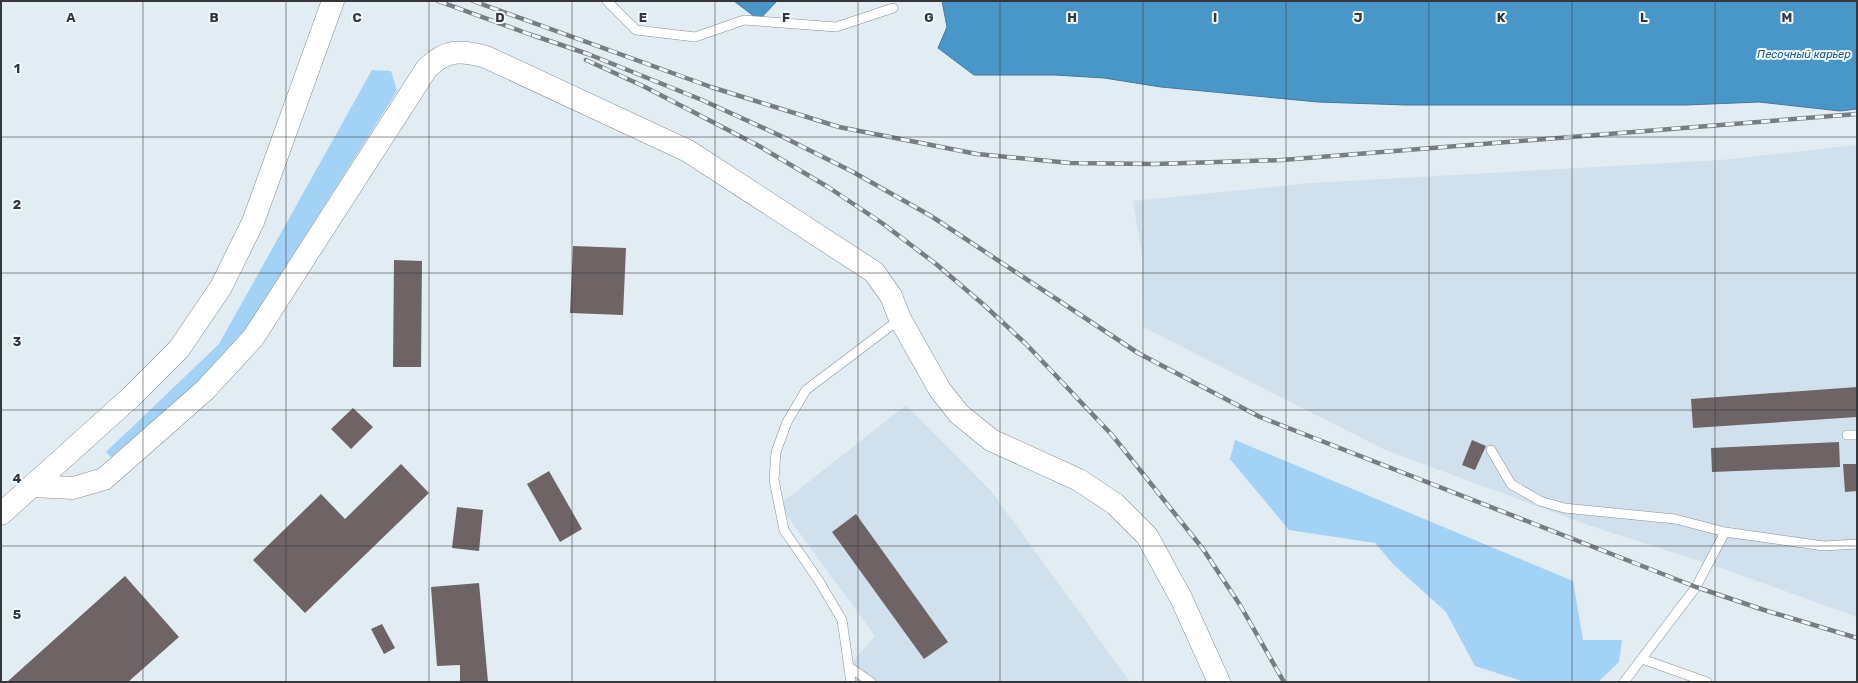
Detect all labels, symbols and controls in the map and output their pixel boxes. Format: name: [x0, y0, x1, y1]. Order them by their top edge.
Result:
text: A: [66, 10, 76, 25]
text: B: [209, 10, 219, 25]
text: C: [352, 10, 362, 25]
text: D: [495, 10, 505, 25]
text: E: [639, 10, 647, 25]
text: F: [782, 10, 790, 25]
text: G: [924, 10, 934, 25]
text: H: [1067, 10, 1077, 25]
text: I: [1213, 10, 1217, 25]
text: J: [1354, 10, 1362, 25]
text: K: [1497, 10, 1506, 25]
text: L: [1640, 10, 1648, 25]
text: M: [1782, 10, 1792, 25]
water label: Песочный карьер: [1757, 48, 1851, 61]
text: 1: [14, 61, 20, 76]
text: 2: [13, 197, 21, 212]
text: 3: [13, 334, 22, 349]
text: 4: [13, 471, 22, 486]
text: 5: [13, 607, 21, 622]

